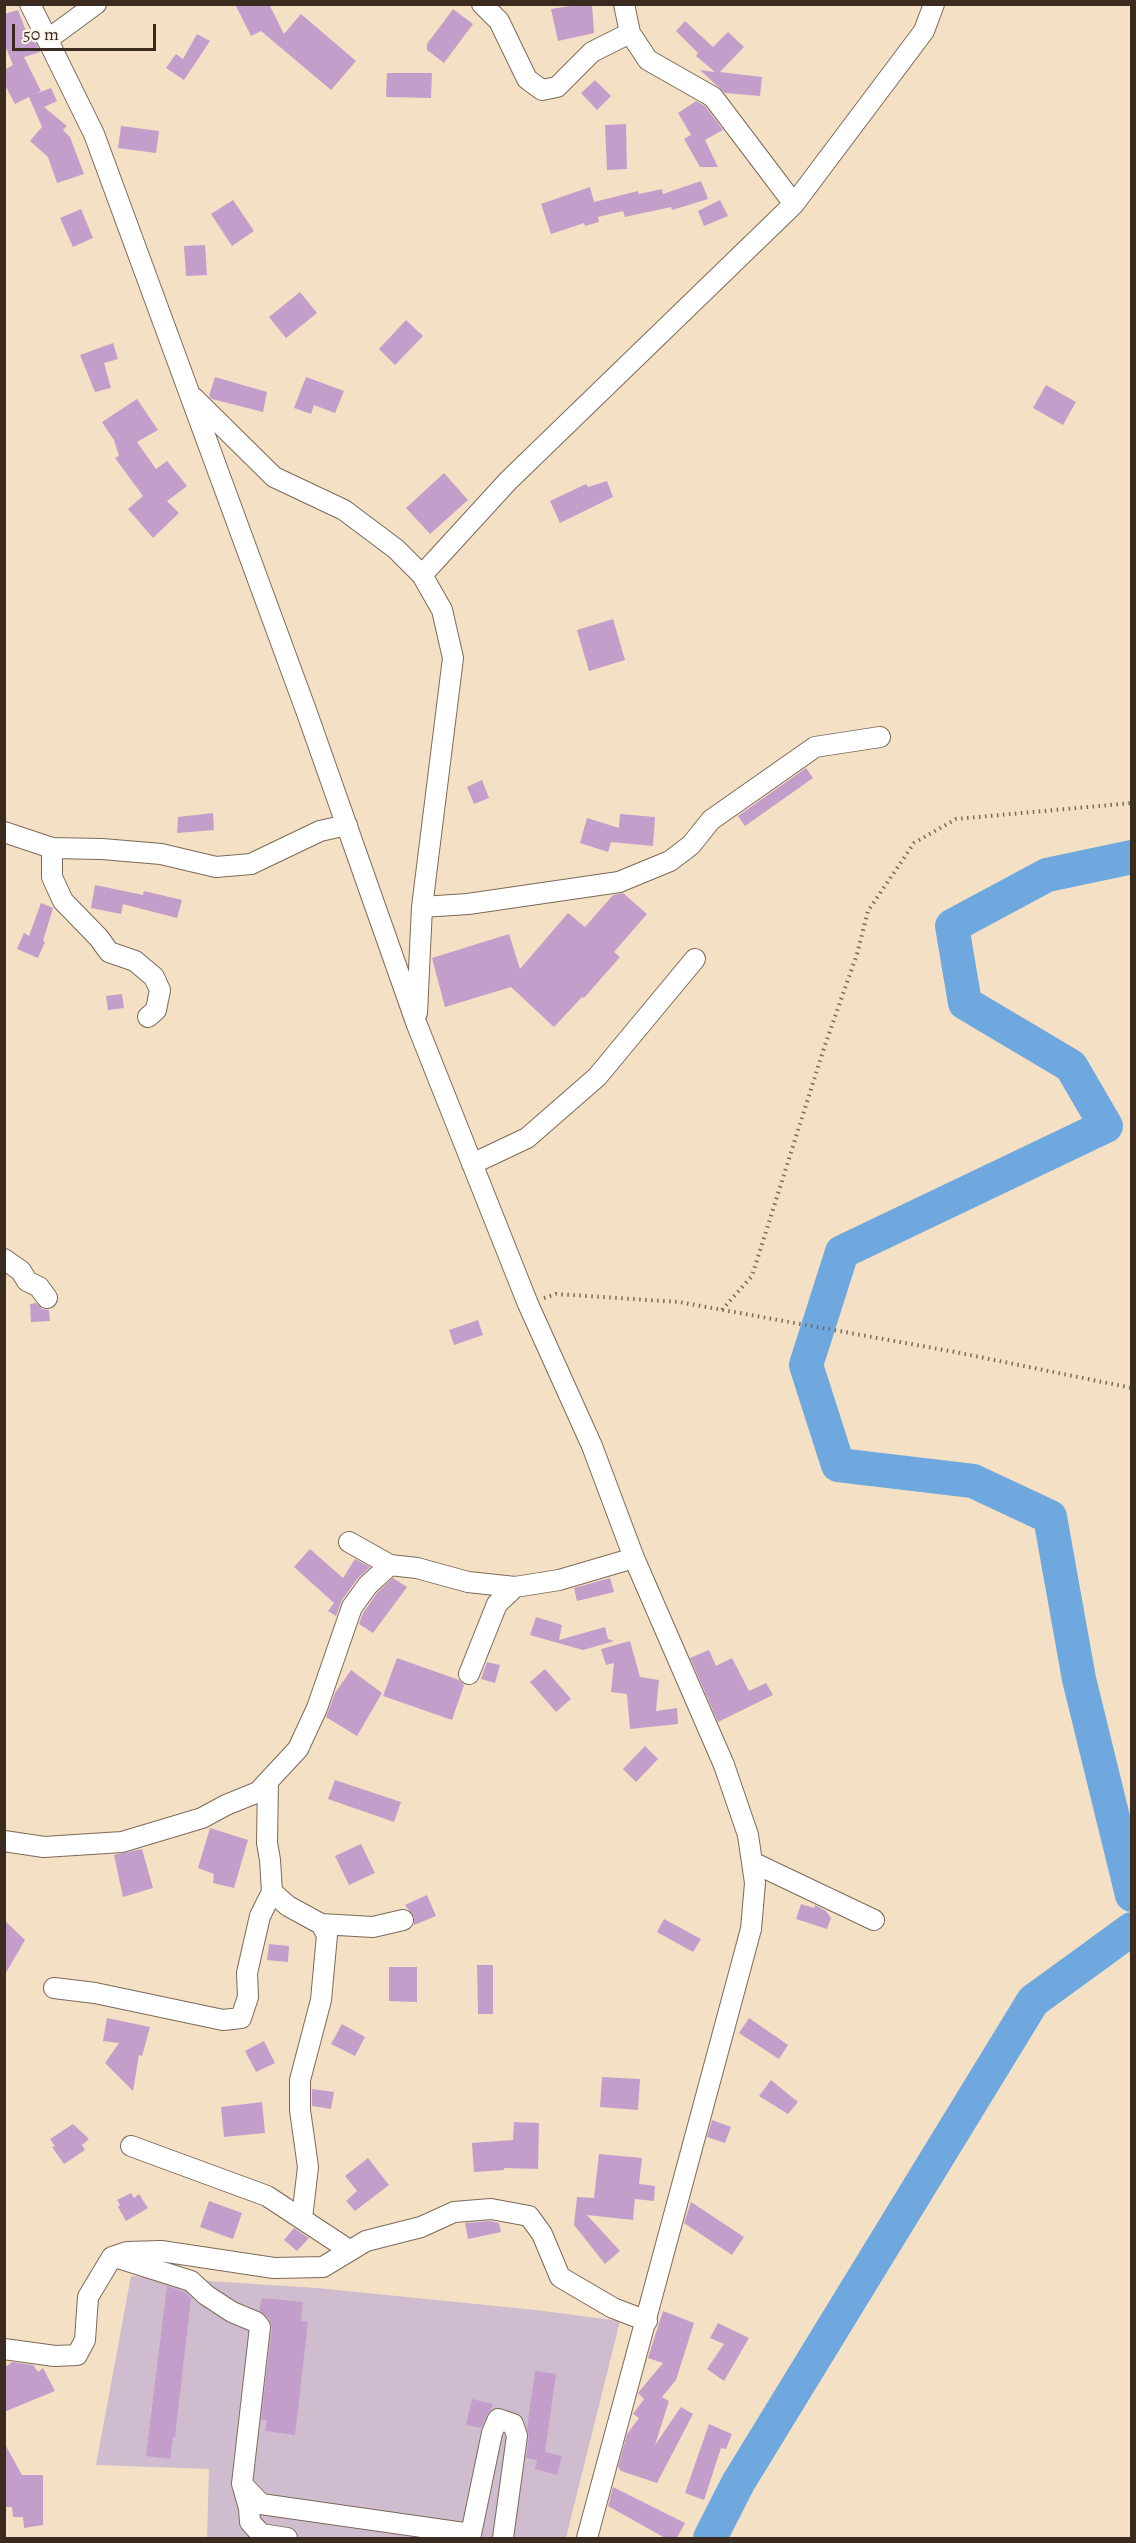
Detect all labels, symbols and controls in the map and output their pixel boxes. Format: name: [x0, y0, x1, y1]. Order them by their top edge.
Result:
scale bar: [15, 12, 159, 50]
text: 50 m: [23, 22, 59, 46]

